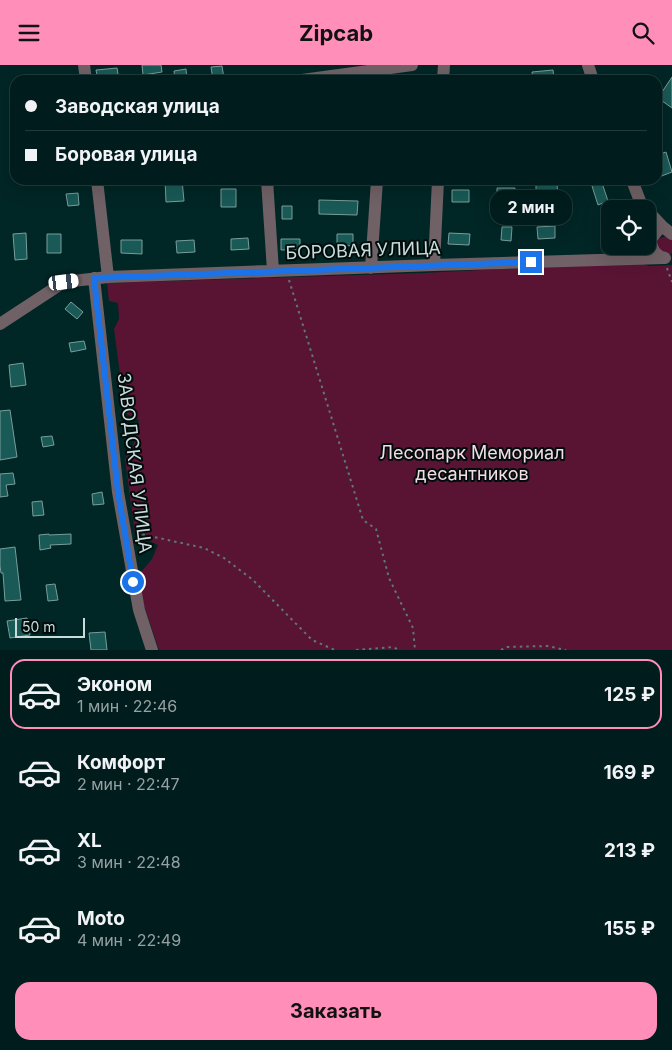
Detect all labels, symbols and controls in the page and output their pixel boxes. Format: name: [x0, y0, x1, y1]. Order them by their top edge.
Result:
icon: menu: [15, 19, 43, 47]
icon: search: [629, 19, 657, 47]
text: Zipcab: [299, 20, 373, 46]
text: Заводская улица: [55, 95, 220, 118]
text: Боровая улица: [55, 143, 197, 166]
callout: 2 мин: [490, 189, 572, 225]
text: 2 мин: [508, 197, 554, 217]
map controls: [601, 200, 656, 255]
button: locate: [601, 200, 656, 255]
street label: БОРОВАЯ УЛИЦА: [285, 237, 441, 263]
route end: [520, 251, 542, 273]
car: [48, 273, 79, 291]
street label: ЗАВОДСКАЯ УЛИЦА: [113, 371, 157, 555]
park label: Лесопарк Мемориал десантников: [379, 442, 565, 484]
route start: [122, 571, 144, 593]
scale bar: [15, 615, 85, 638]
text: 50 m: [22, 618, 56, 635]
icon: car: [17, 672, 62, 717]
text: Эконом: [77, 673, 152, 696]
text: 125 ₽: [604, 683, 655, 706]
text: 1 мин · 22:46: [77, 696, 177, 716]
icon: car: [17, 750, 62, 795]
text: Комфорт: [77, 751, 165, 774]
text: 169 ₽: [604, 761, 655, 784]
text: 2 мин · 22:47: [77, 774, 180, 794]
icon: car: [17, 828, 62, 873]
text: XL: [77, 829, 102, 852]
text: 213 ₽: [604, 839, 655, 862]
text: 3 мин · 22:48: [77, 852, 181, 872]
icon: car: [17, 906, 62, 951]
text: Moto: [77, 907, 125, 930]
text: 155 ₽: [604, 917, 655, 940]
text: 4 мин · 22:49: [77, 930, 181, 950]
button: Заказать: [15, 982, 657, 1040]

